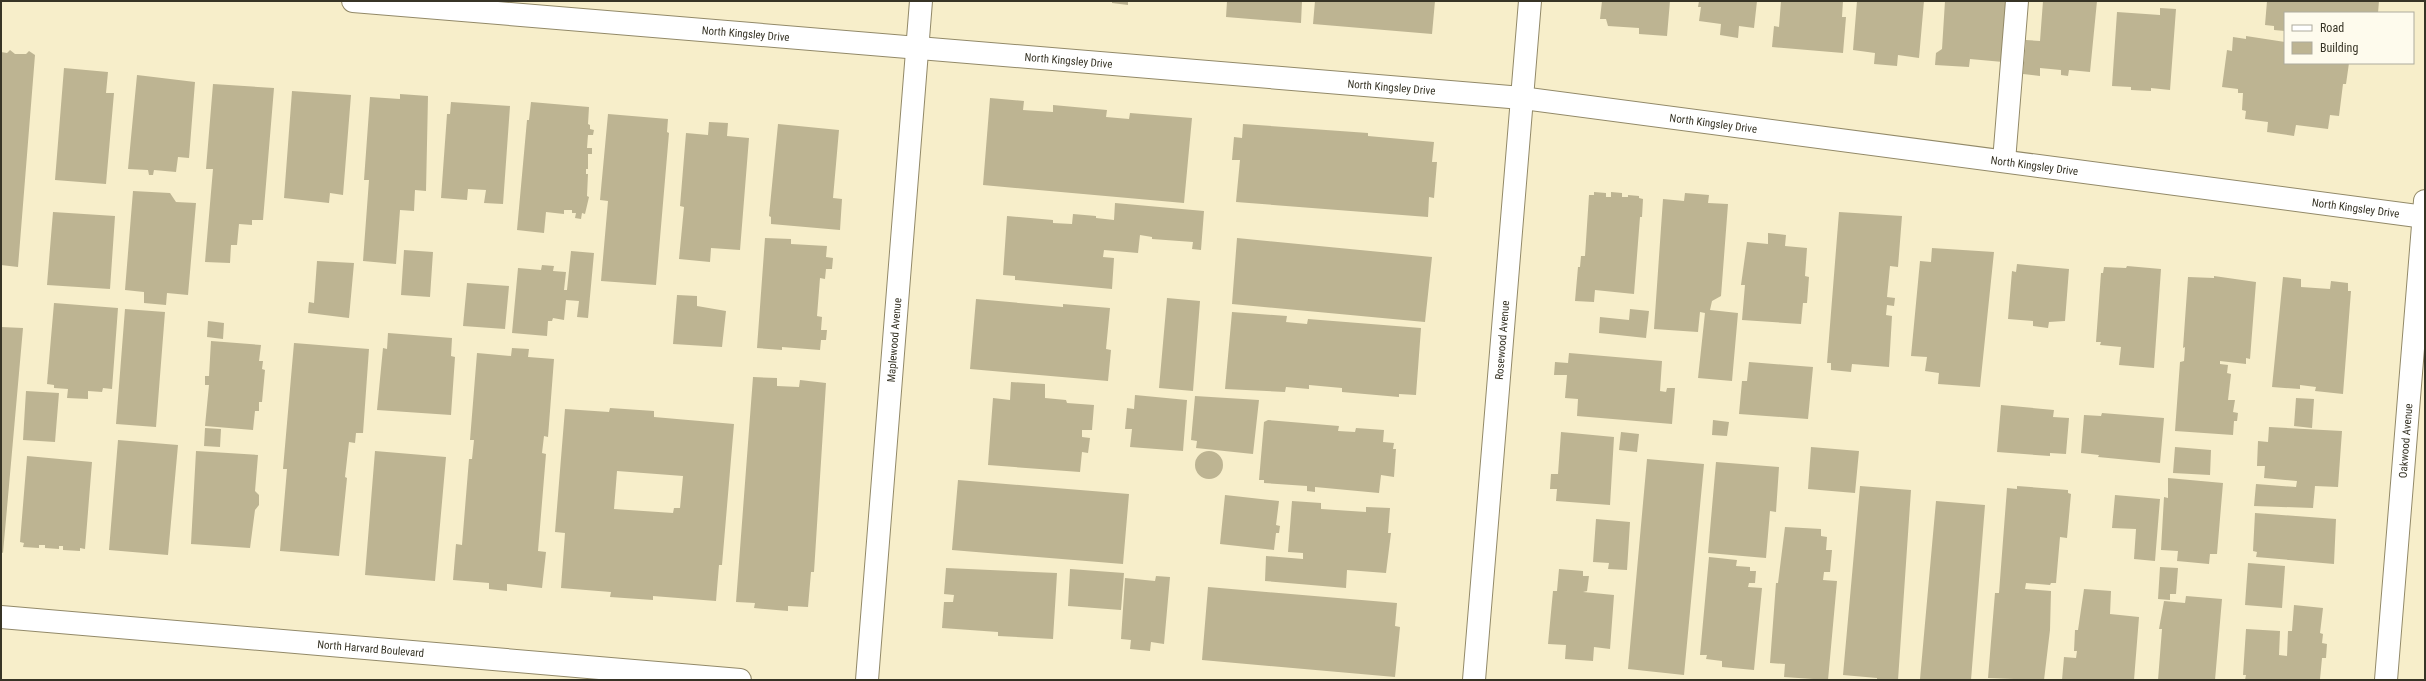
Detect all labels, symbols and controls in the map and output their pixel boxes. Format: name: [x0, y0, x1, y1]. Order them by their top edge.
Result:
legend: [2284, 12, 2414, 64]
text: Road: [2320, 21, 2344, 35]
street label: North Kingsley Drive: [701, 23, 790, 44]
text: Building: [2320, 41, 2358, 55]
street label: North Kingsley Drive: [1024, 50, 1113, 70]
street label: North Kingsley Drive: [1347, 77, 1436, 97]
street label: North Kingsley Drive: [1669, 111, 1758, 135]
street label: North Kingsley Drive: [1990, 153, 2079, 178]
street label: North Kingsley Drive: [2311, 196, 2400, 220]
street label: Maplewood Avenue: [884, 297, 904, 383]
street label: Rosewood Avenue: [1492, 300, 1512, 380]
street label: Oakwood Avenue: [2396, 403, 2415, 479]
street label: North Harvard Boulevard: [317, 637, 424, 660]

